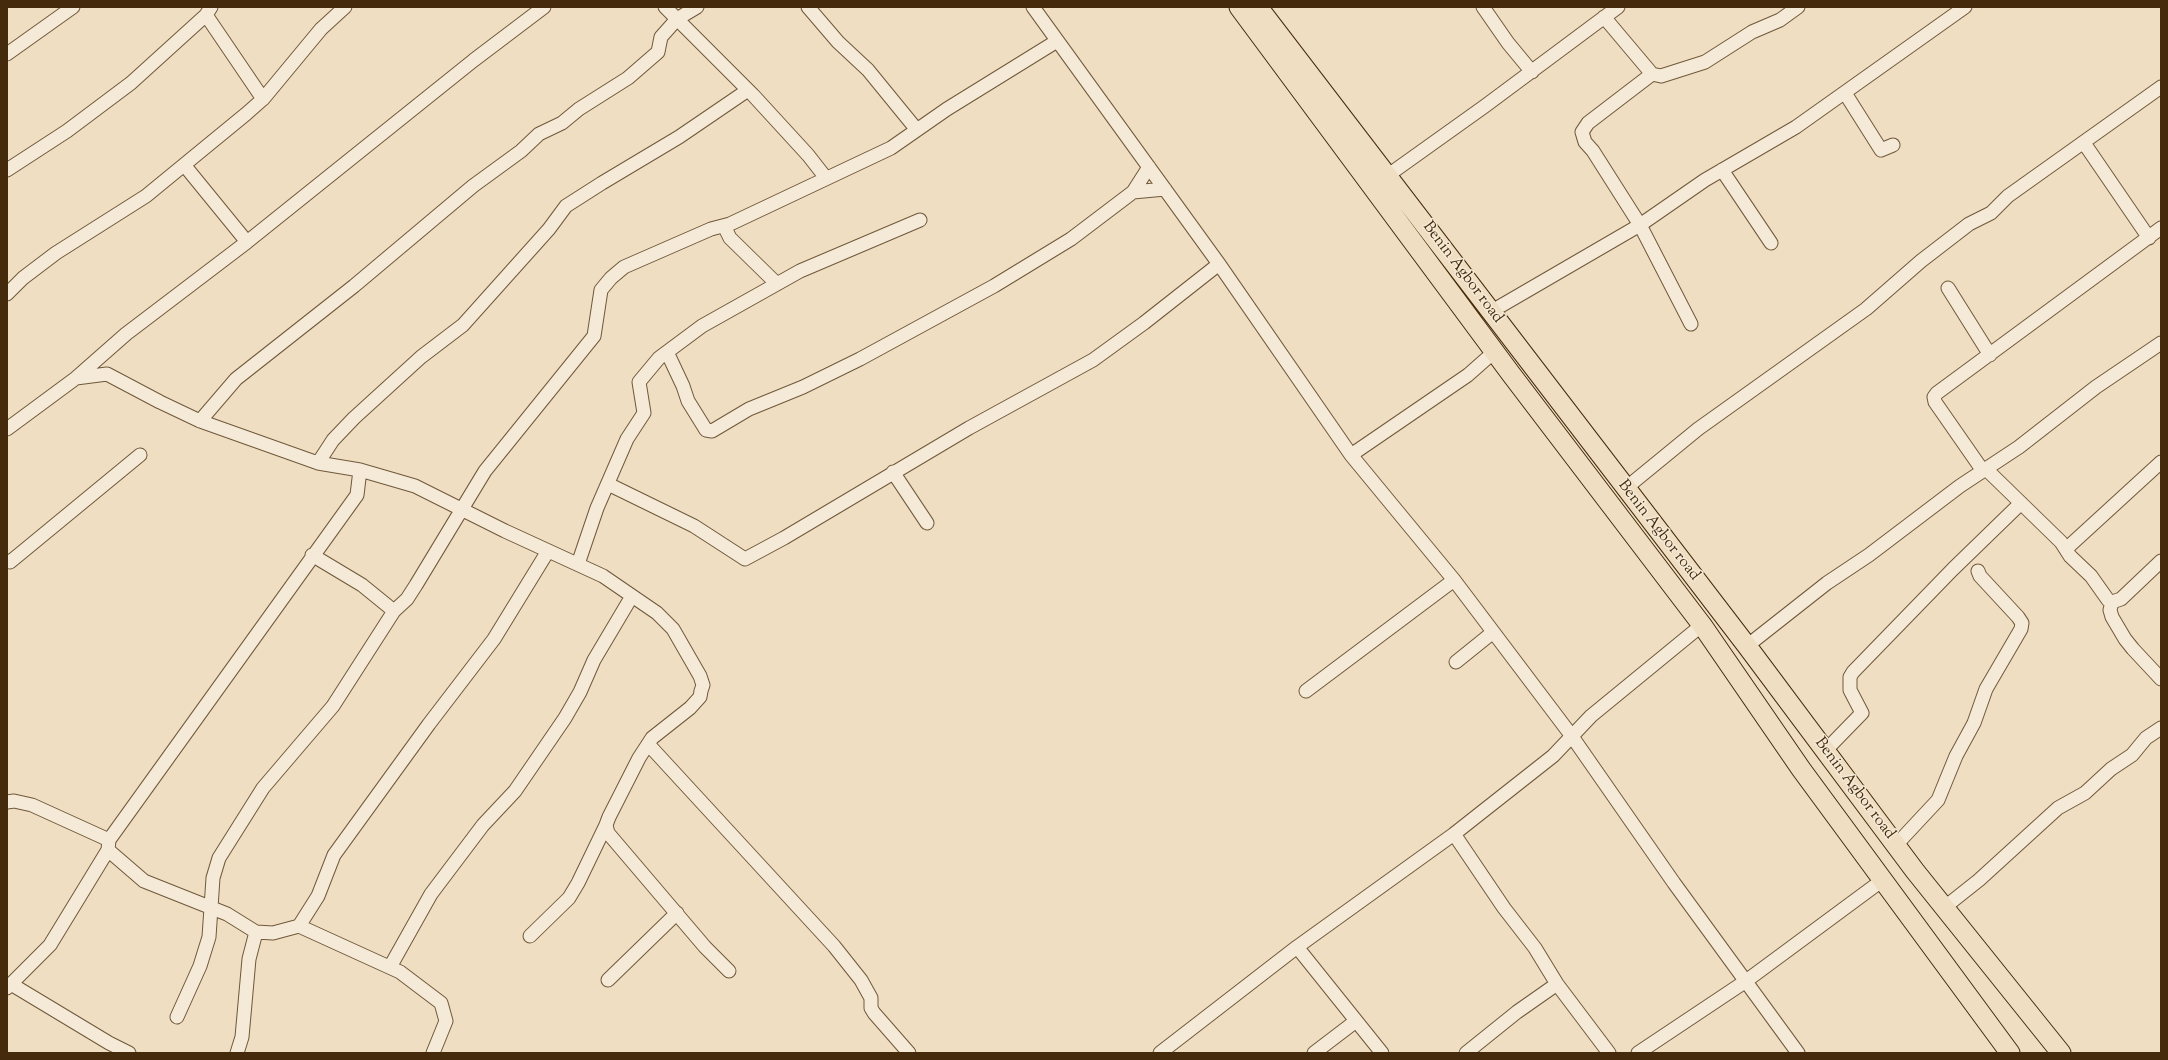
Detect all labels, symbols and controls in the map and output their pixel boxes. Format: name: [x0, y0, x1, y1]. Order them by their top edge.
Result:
street label: Benin Agbor road: [1417, 218, 1507, 328]
street label: Benin Agbor road: [1613, 477, 1703, 585]
street label: Benin Agbor road: [1809, 734, 1899, 844]

